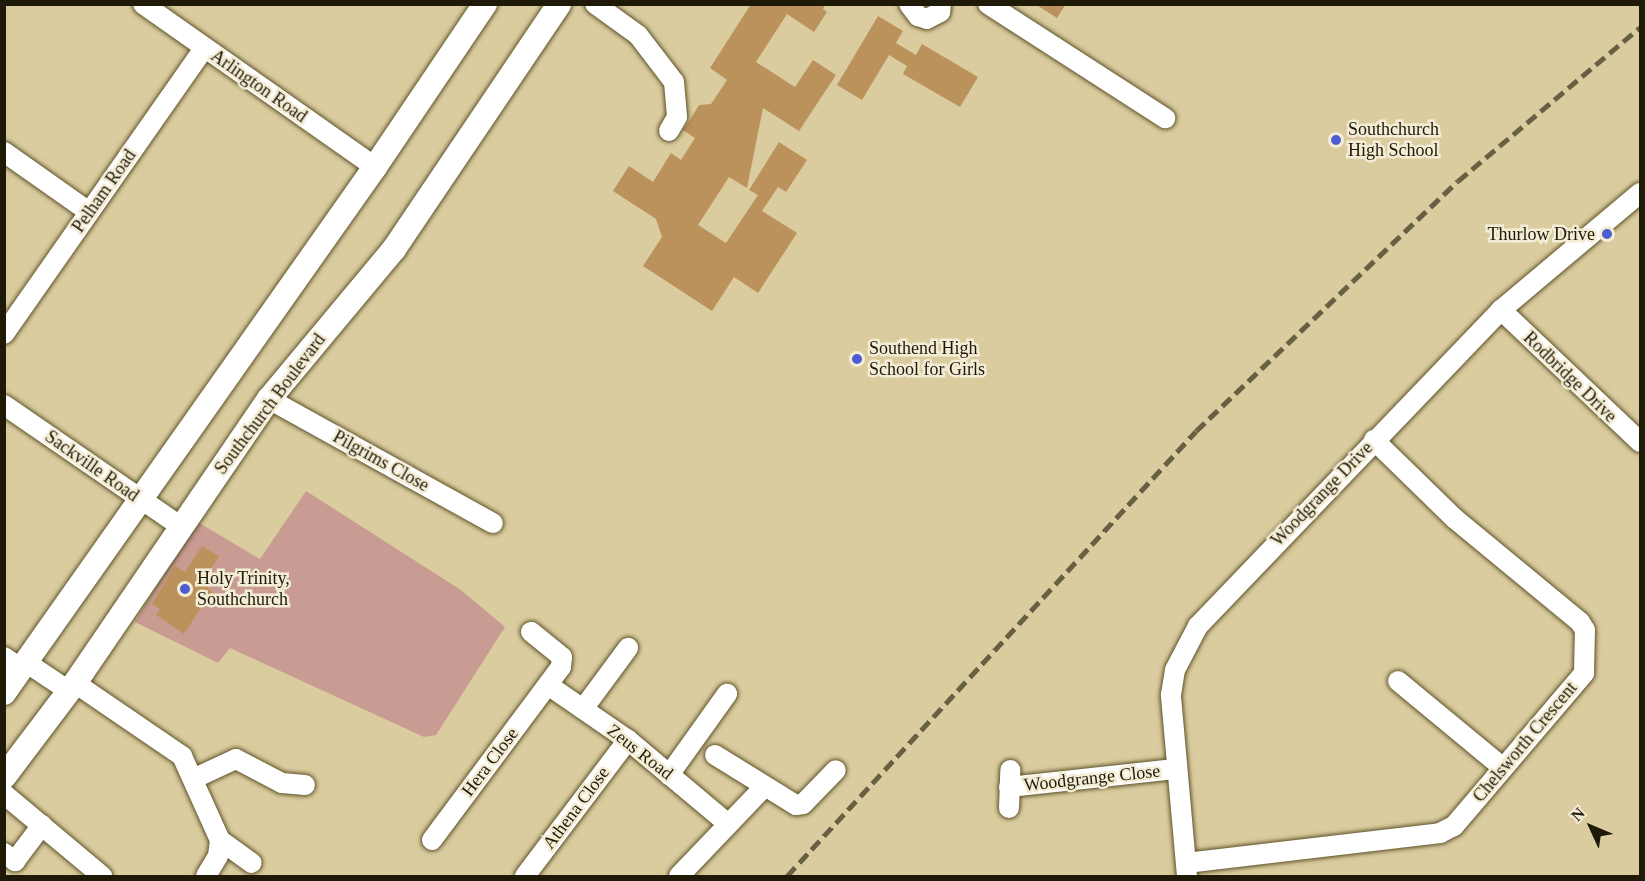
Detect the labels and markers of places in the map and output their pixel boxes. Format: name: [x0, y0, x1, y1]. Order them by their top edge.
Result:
place label: Southchurch High School: [1348, 119, 1439, 162]
marker: Southchurch High School: [1329, 133, 1343, 147]
place label: Thurlow Drive: [1488, 223, 1595, 245]
marker: Thurlow Drive: [1600, 227, 1614, 241]
place label: Southend High School for Girls: [869, 338, 985, 380]
marker: Southend High School for Girls: [850, 352, 864, 366]
place label: Holy Trinity, Southchurch: [197, 568, 290, 610]
marker: Holy Trinity, Southchurch: [178, 582, 192, 596]

